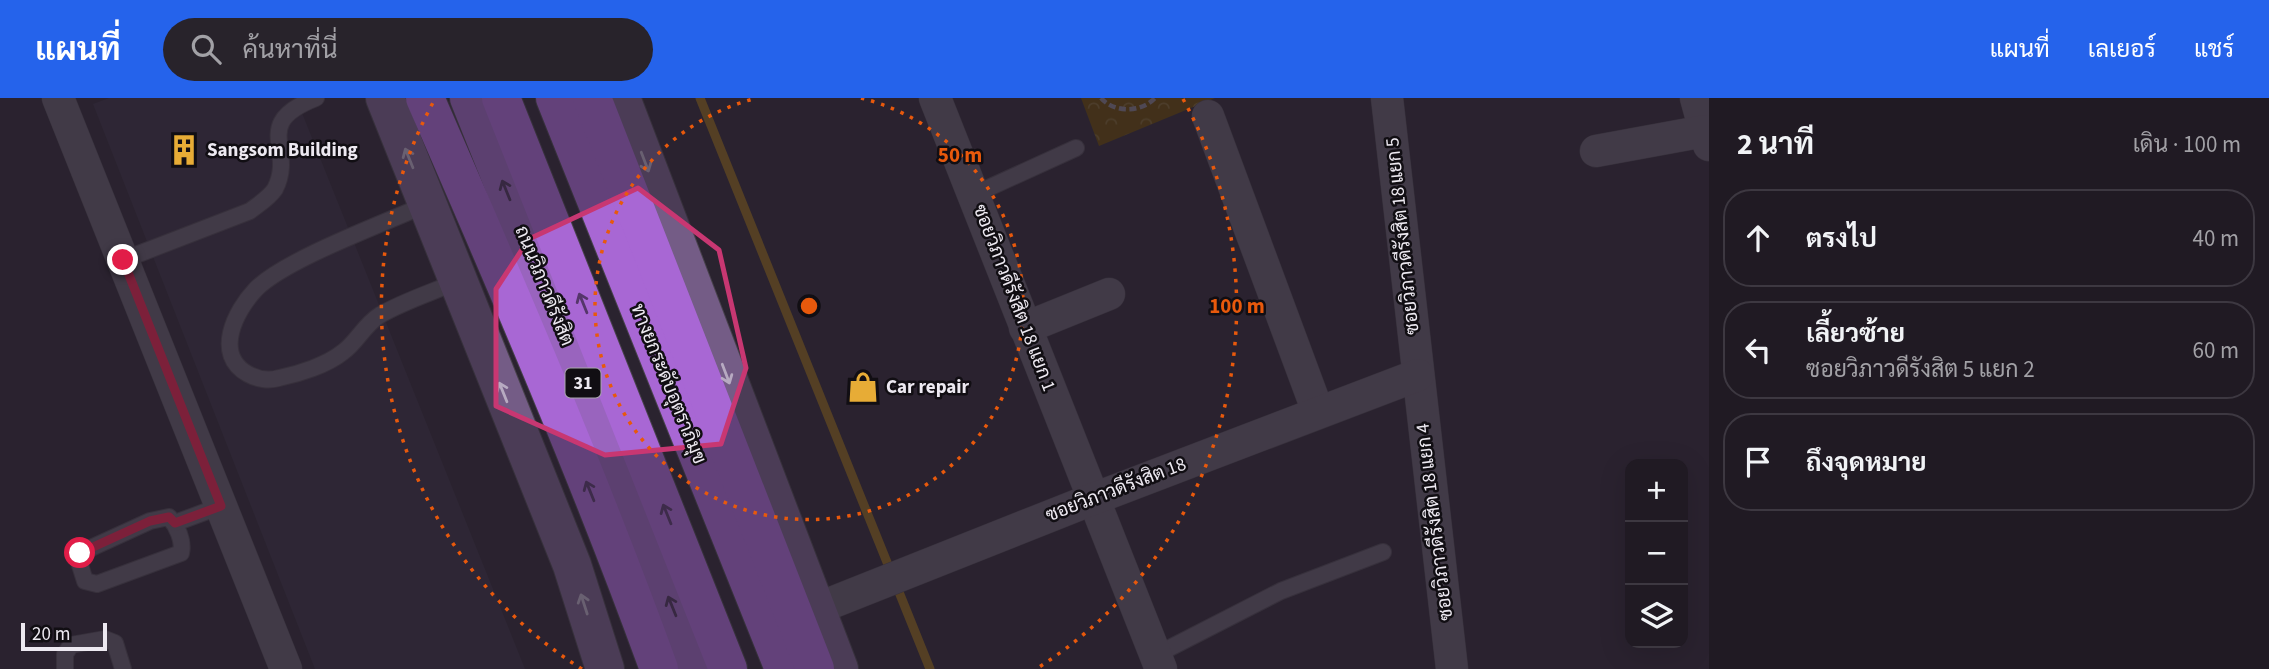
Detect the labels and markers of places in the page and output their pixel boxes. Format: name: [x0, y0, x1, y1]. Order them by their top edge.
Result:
building icon: Sangsom Building: [167, 133, 201, 167]
place label: Sangsom Building: [207, 137, 358, 164]
centre of rings: [797, 294, 821, 318]
shop icon: Car repair: [846, 370, 880, 404]
place label: Car repair: [886, 374, 970, 401]

